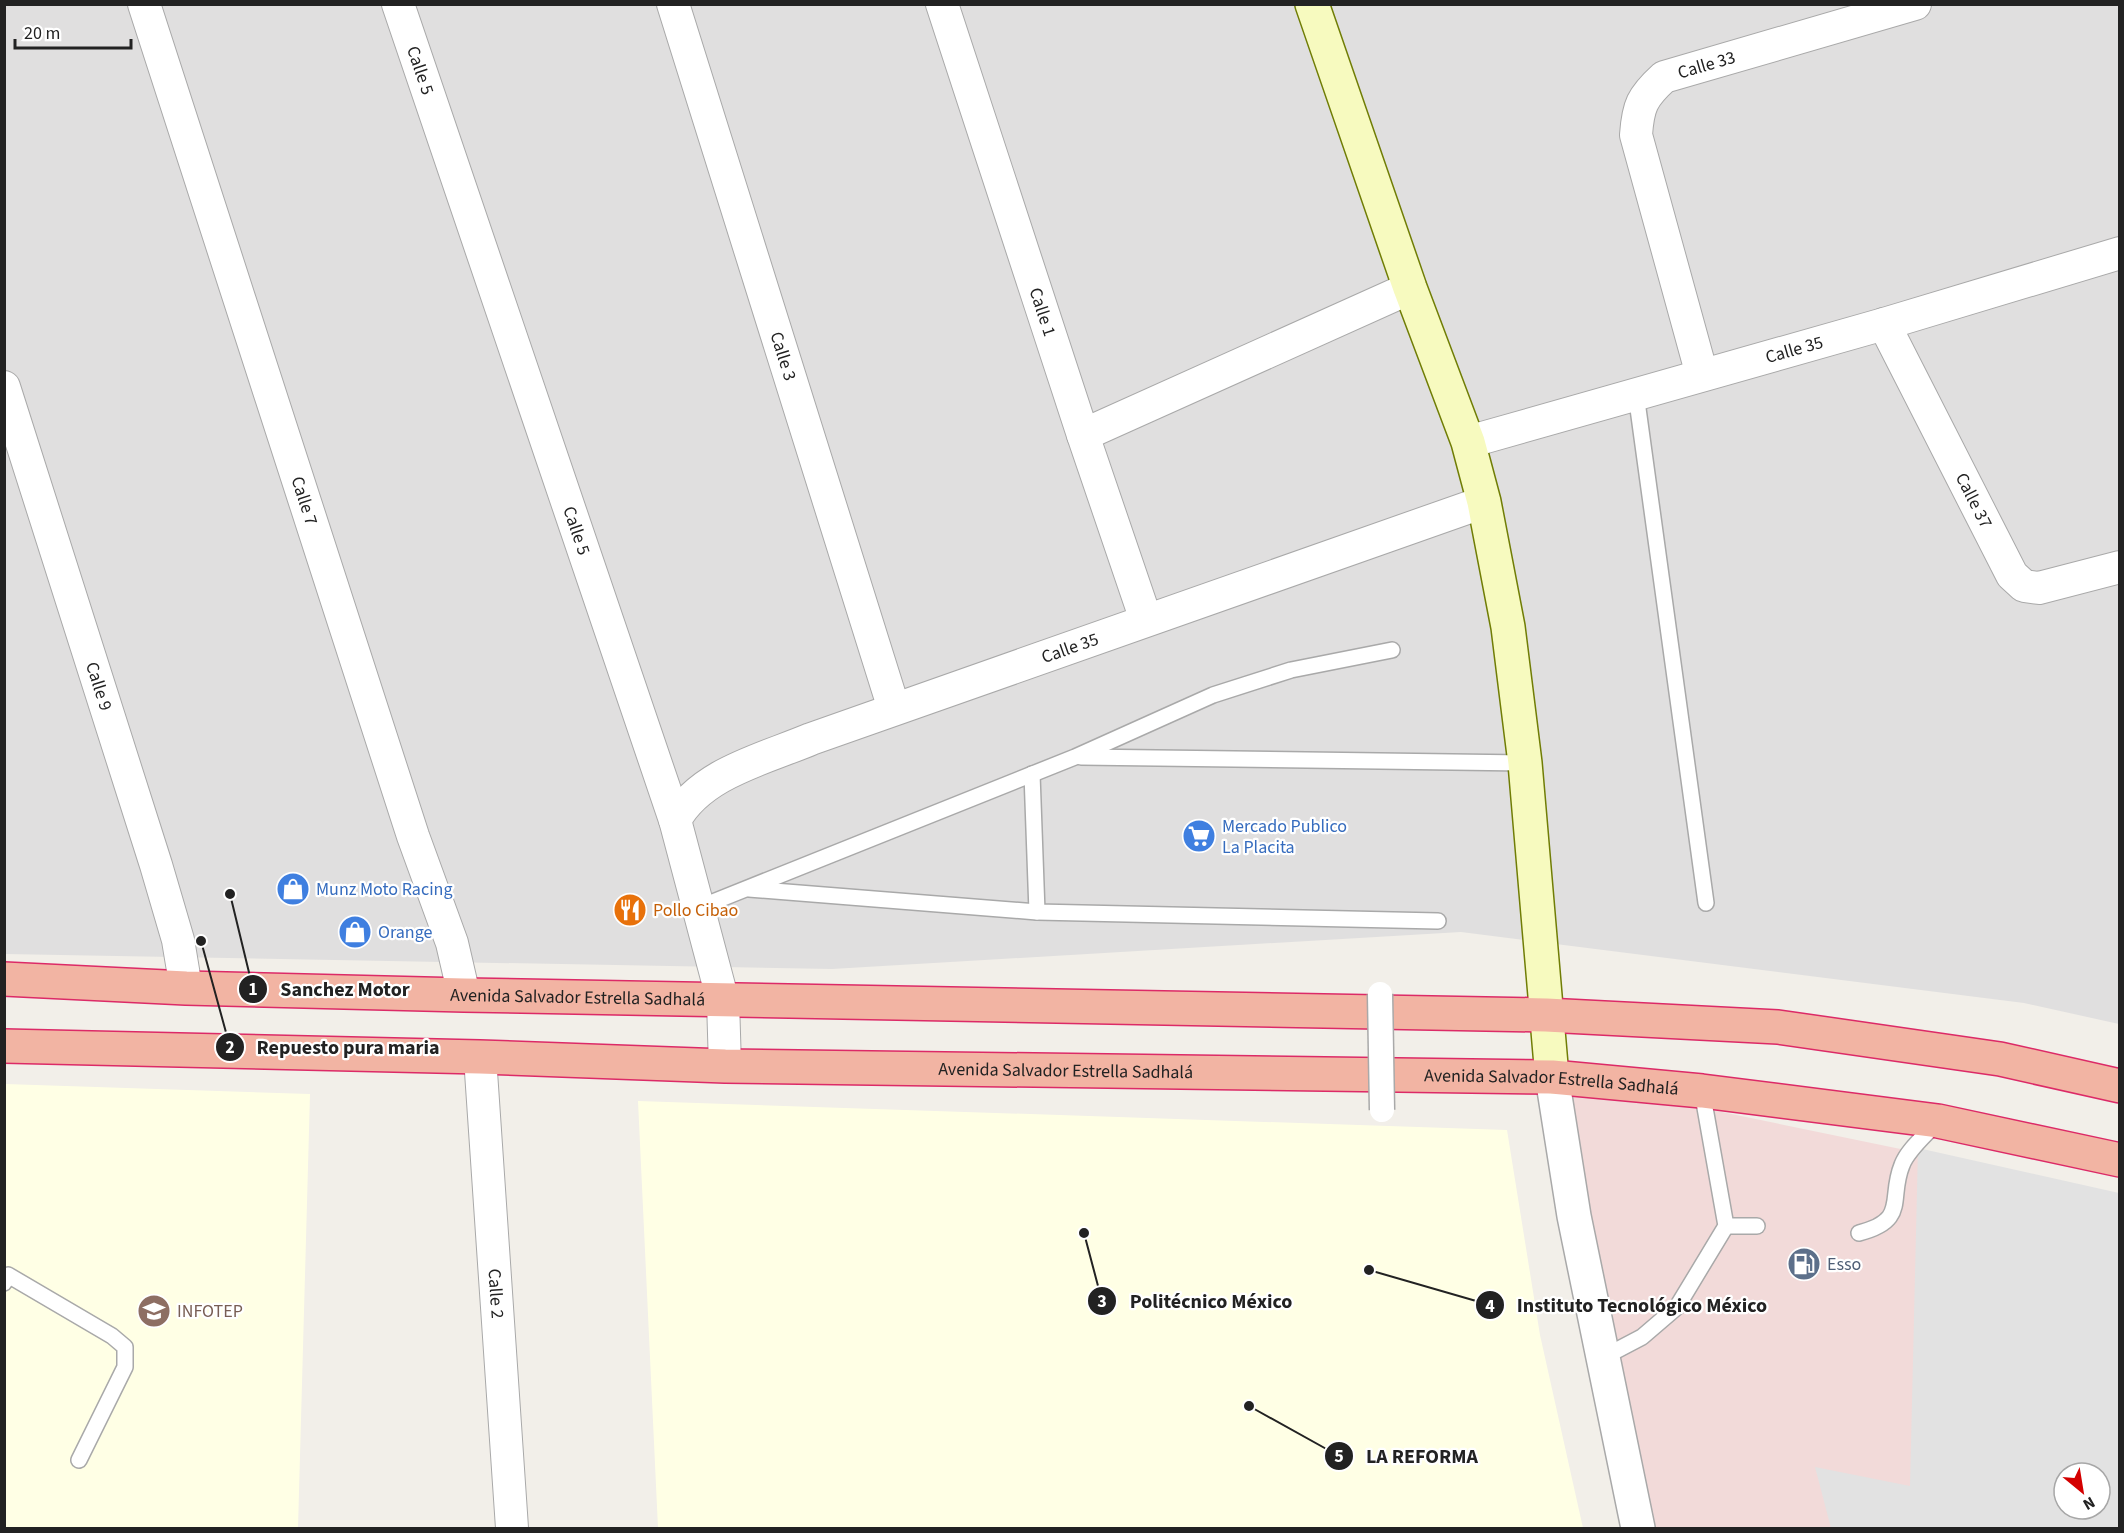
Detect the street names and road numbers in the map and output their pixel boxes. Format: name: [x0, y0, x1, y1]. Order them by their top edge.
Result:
street label: Calle 5: [400, 43, 440, 98]
street label: Calle 33: [1675, 45, 1738, 85]
street label: Calle 1: [1023, 284, 1062, 340]
street label: Calle 3: [763, 329, 802, 384]
street label: Calle 35: [1762, 330, 1826, 370]
street label: Calle 37: [1949, 469, 1998, 533]
street label: Calle 7: [285, 473, 324, 529]
street label: Calle 5: [556, 503, 596, 558]
street label: Calle 35: [1038, 627, 1102, 670]
street label: Calle 9: [79, 659, 118, 714]
street label: Avenida Salvador Estrella Sadhalá: [450, 983, 705, 1012]
street label: Avenida Salvador Estrella Sadhalá: [938, 1057, 1193, 1085]
street label: Avenida Salvador Estrella Sadhalá: [1424, 1063, 1680, 1102]
street label: Calle 2: [481, 1268, 510, 1319]

